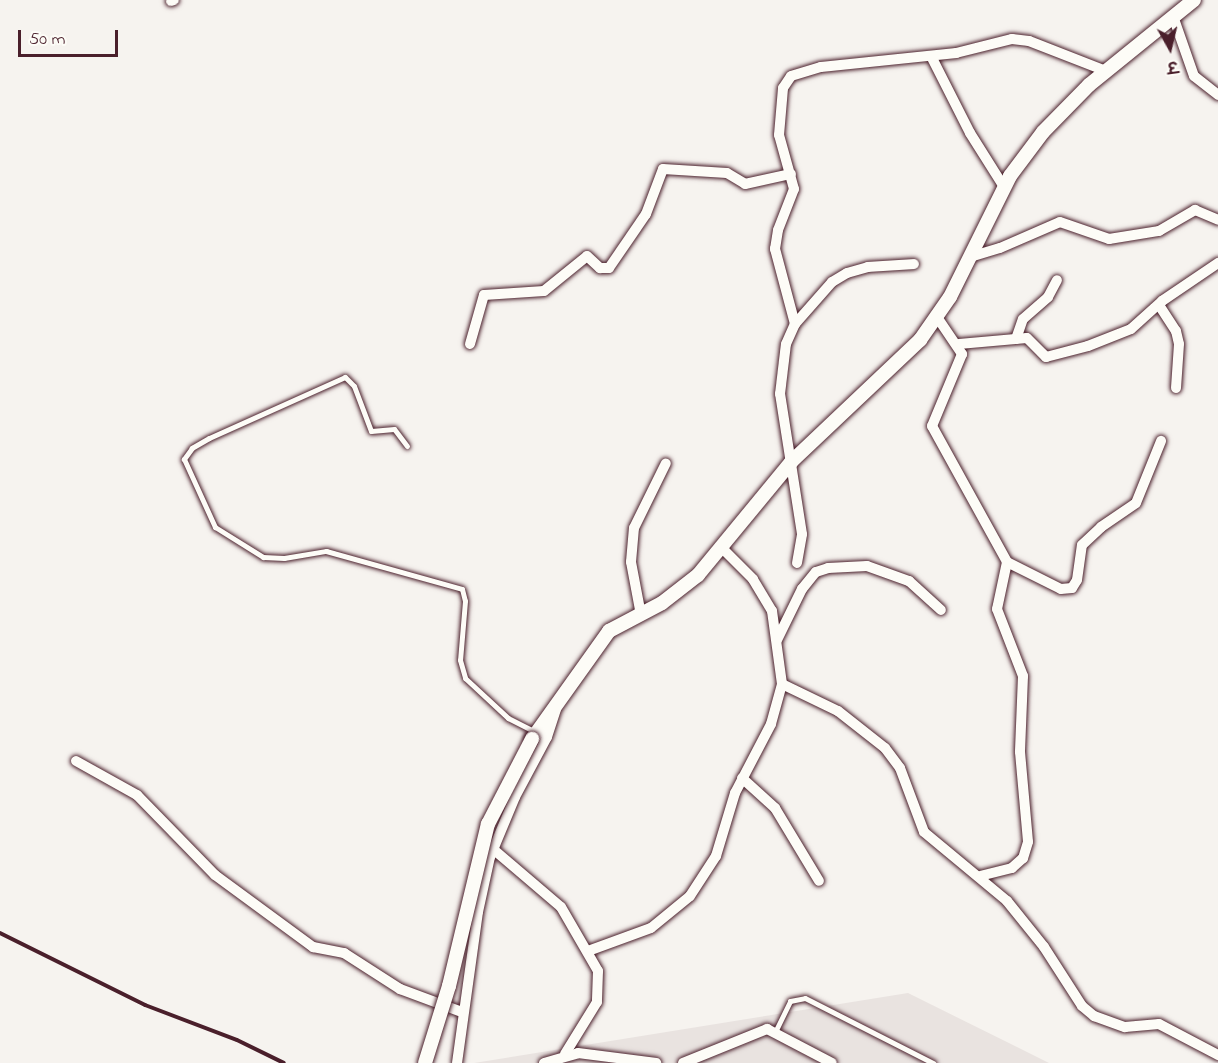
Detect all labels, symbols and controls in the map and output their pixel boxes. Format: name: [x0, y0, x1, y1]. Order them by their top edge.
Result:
scale bar: [21, 18, 122, 56]
north arrow: [1140, 18, 1200, 78]
text: 50 m: [29, 27, 66, 53]
text: उ: [1166, 53, 1179, 78]

